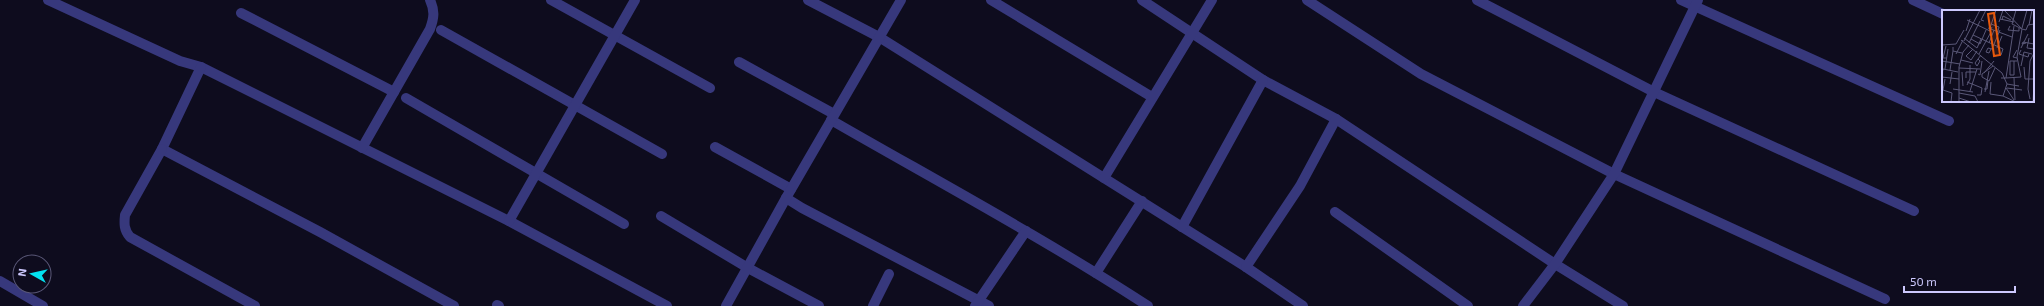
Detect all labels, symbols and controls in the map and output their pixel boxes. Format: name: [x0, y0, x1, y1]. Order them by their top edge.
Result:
inset map: [1942, 10, 2034, 102]
north arrow: [12, 254, 52, 294]
text: N: [15, 268, 29, 277]
scale bar: [1904, 268, 2015, 294]
text: 50 m: [1910, 274, 1937, 288]

